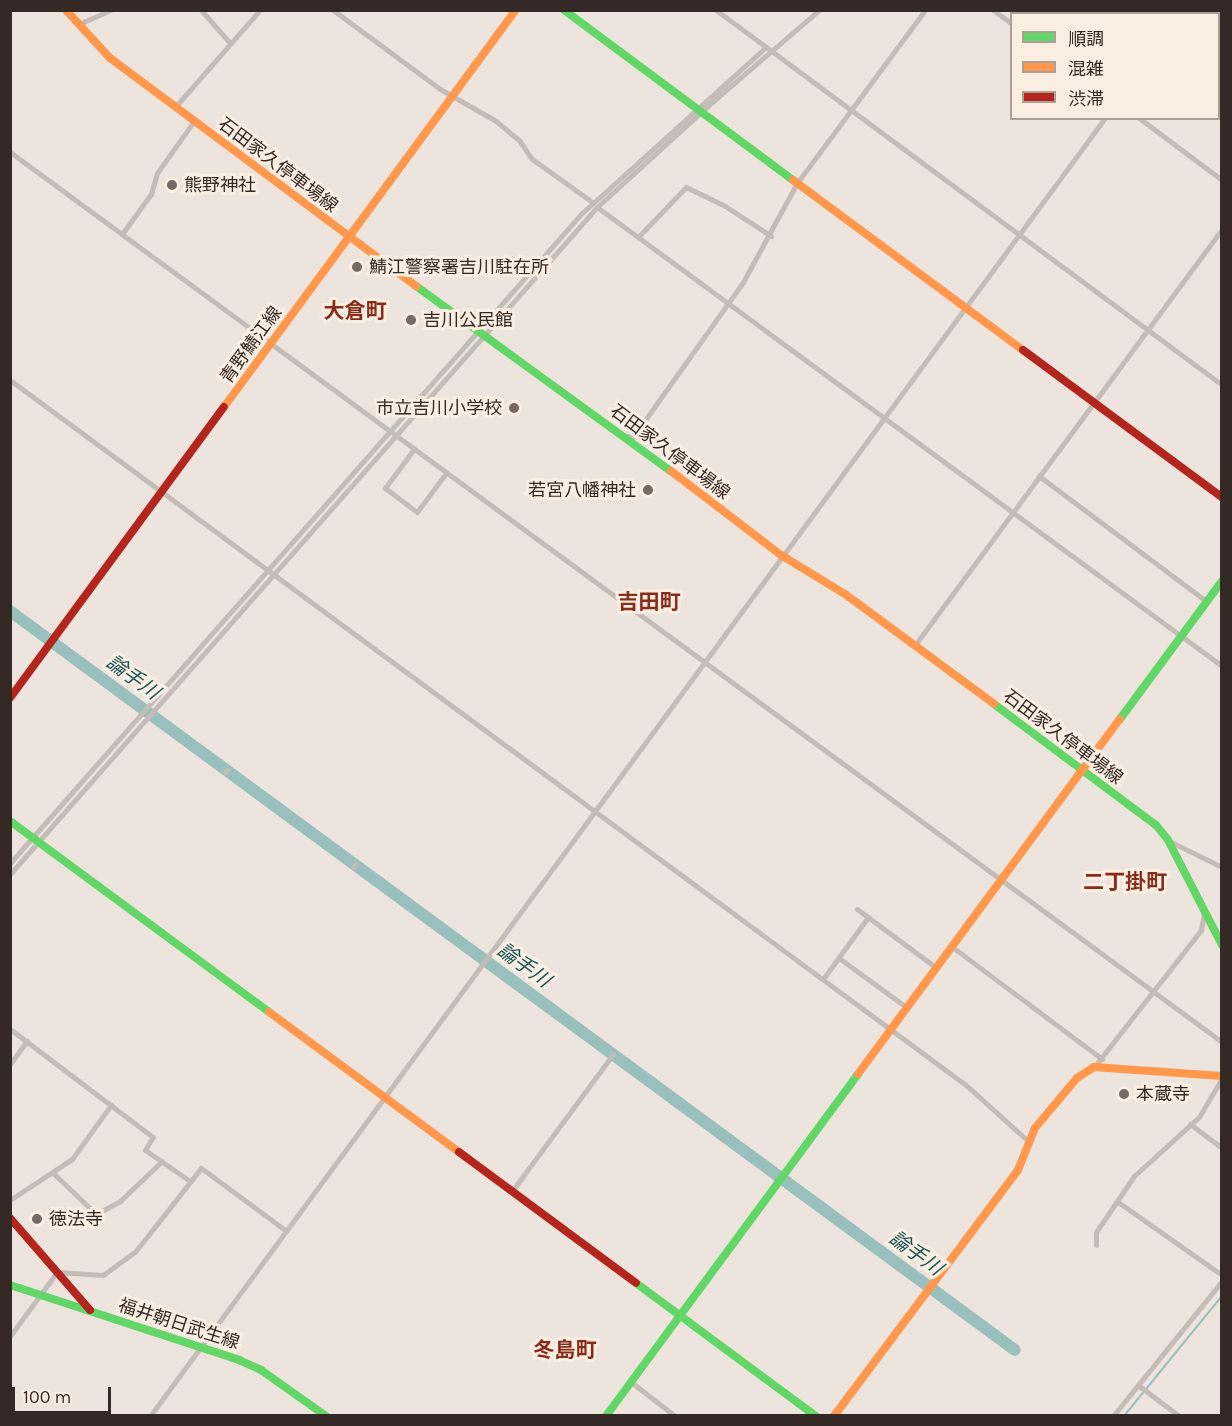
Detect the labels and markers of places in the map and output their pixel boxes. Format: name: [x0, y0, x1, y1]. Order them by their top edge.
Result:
place label: 熊野神社: [184, 174, 256, 196]
marker: 熊野神社: [165, 178, 179, 192]
place label: 鯖江警察署吉川駐在所: [369, 256, 549, 278]
marker: 鯖江警察署吉川駐在所: [350, 260, 364, 274]
place label: 吉川公民館: [423, 309, 513, 331]
marker: 吉川公民館: [404, 313, 418, 327]
place label: 市立吉川小学校: [376, 397, 502, 419]
marker: 市立吉川小学校: [507, 401, 521, 415]
place label: 若宮八幡神社: [528, 479, 636, 501]
marker: 若宮八幡神社: [641, 483, 655, 497]
place label: 本蔵寺: [1136, 1083, 1190, 1105]
marker: 本蔵寺: [1117, 1087, 1131, 1101]
place label: 徳法寺: [49, 1208, 103, 1230]
marker: 徳法寺: [30, 1212, 44, 1226]

